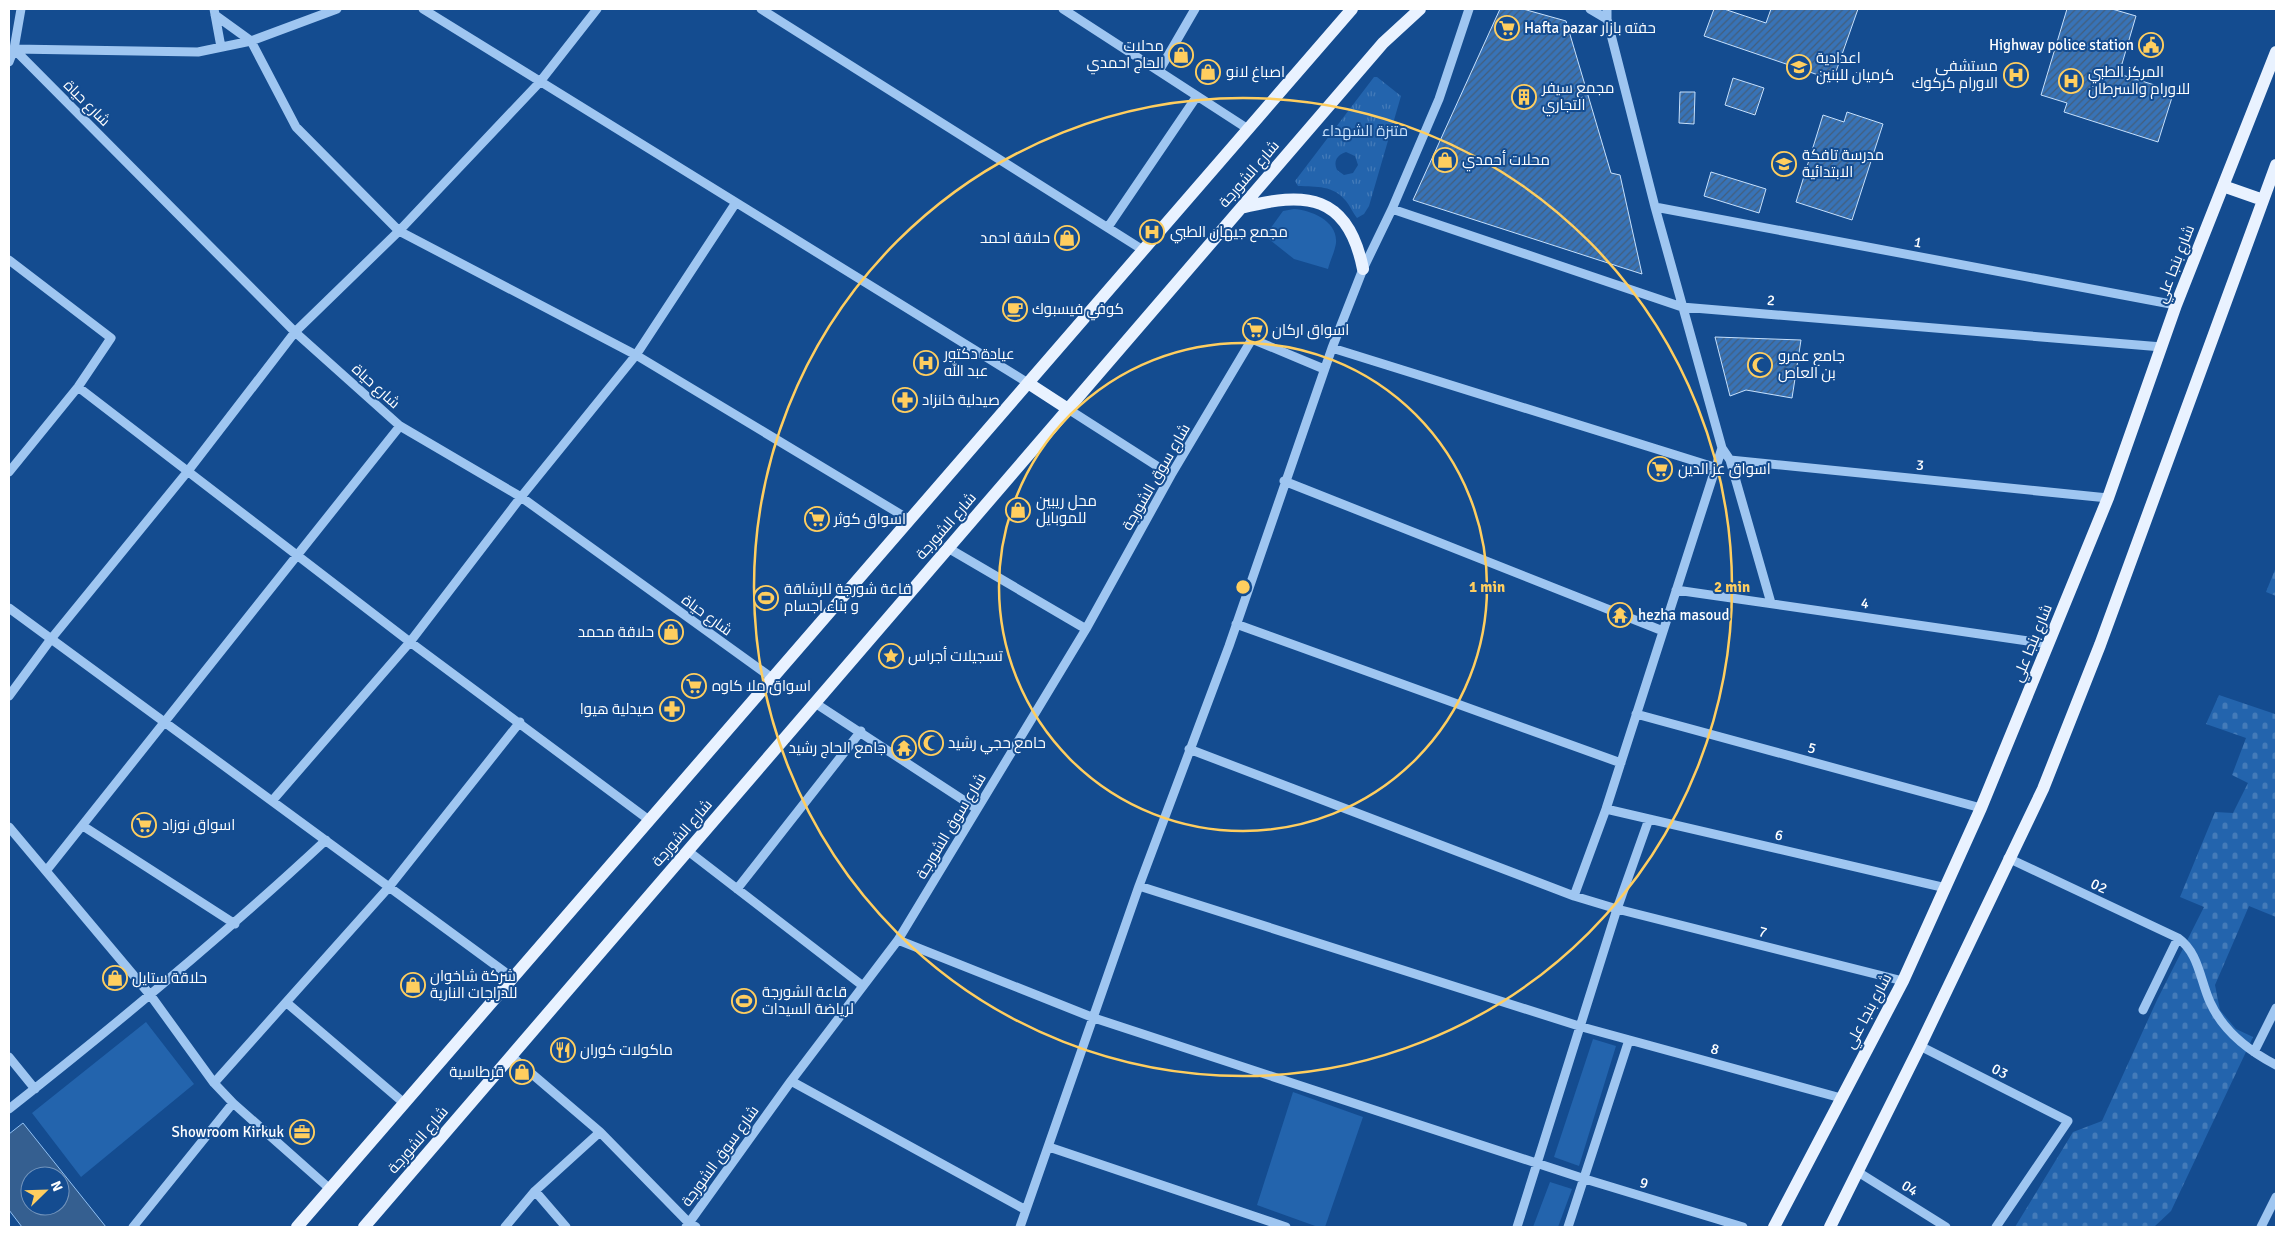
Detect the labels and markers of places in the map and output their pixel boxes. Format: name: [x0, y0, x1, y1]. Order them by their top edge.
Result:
supermarket icon: Hafta pazar حفته بازار: [1494, 15, 1520, 41]
place label: Hafta pazar حفته بازار: [1524, 19, 1656, 37]
public building icon: Highway police station: [2138, 32, 2164, 58]
place label: Highway police station: [1989, 36, 2134, 54]
place label: محلات الحاج احمدي: [1086, 37, 1164, 75]
shop icon: محلات الحاج احمدي: [1168, 42, 1194, 68]
place label: اعدادية كرميان للبنين: [1816, 49, 1894, 85]
school or university icon: اعدادية كرميان للبنين: [1786, 54, 1812, 80]
place label: مستشفى الاورام كركوك: [1912, 57, 1998, 93]
shop icon: اصباغ لانو: [1195, 59, 1221, 85]
hospital icon: مستشفى الاورام كركوك: [2003, 62, 2029, 88]
place label: اصباغ لانو: [1226, 63, 1285, 83]
place label: المركز الطبي للاورام والسرطان: [2088, 63, 2190, 99]
hospital icon: المركز الطبي للاورام والسرطان: [2058, 68, 2084, 94]
place label: مجمع سيفر التجاري: [1541, 79, 1614, 117]
building icon: مجمع سيفر التجاري: [1511, 84, 1537, 110]
place label: مدرسة تافكة الابتدائية: [1802, 146, 1884, 181]
shop icon: محلات أحمدي: [1432, 147, 1458, 173]
place label: محلات أحمدي: [1462, 150, 1550, 172]
school or university icon: مدرسة تافكة الابتدائية: [1771, 151, 1797, 177]
hospital icon: مجمع جيهان الطبي: [1139, 219, 1165, 245]
place label: مجمع جيهان الطبي: [1170, 223, 1288, 244]
shop icon: حلاقة احمد: [1054, 225, 1080, 251]
place label: حلاقة احمد: [980, 229, 1050, 247]
cafe icon: كوفي فيسبوك: [1002, 296, 1028, 322]
place label: كوفي فيسبوك: [1032, 300, 1124, 321]
supermarket icon: اسواق اركان: [1242, 317, 1268, 343]
place label: اسواق اركان: [1272, 321, 1349, 340]
place label: عيادة دكتور عبد الله: [943, 345, 1015, 380]
place label: جامع عمرو بن العاص: [1778, 347, 1845, 383]
hospital icon: عيادة دكتور عبد الله: [913, 350, 939, 376]
mosque icon: جامع عمرو بن العاص: [1747, 352, 1773, 378]
pharmacy icon: صيدلية خانزاد: [892, 387, 918, 413]
place label: صيدلية خانزاد: [922, 391, 1000, 409]
supermarket icon: اسواق عز الدين: [1647, 456, 1673, 482]
place label: اسواق عز الدين: [1678, 460, 1771, 479]
place label: محل ريبين للموبايل: [1036, 492, 1097, 528]
shop icon: محل ريبين للموبايل: [1005, 497, 1031, 523]
supermarket icon: اسواق كوثر: [804, 506, 830, 532]
place label: اسواق كوثر: [833, 510, 906, 529]
centre of rings: [1234, 578, 1252, 596]
place label: قاعة شورجة للرشاقة و بناء اجسام: [784, 580, 912, 616]
sports icon: قاعة شورجة للرشاقة و بناء اجسام: [753, 585, 779, 611]
temple icon: hezha masoud: [1607, 602, 1633, 628]
place label: hezha masoud: [1638, 606, 1730, 624]
shop icon: حلاقة محمد: [658, 619, 684, 645]
place label: حلاقة محمد: [578, 623, 654, 641]
place icon: تسجيلات أجراس: [878, 643, 904, 669]
place label: تسجيلات أجراس: [908, 646, 1003, 666]
supermarket icon: اسواق ملا كاوه: [681, 673, 707, 699]
place label: اسواق ملا كاوه: [712, 677, 811, 696]
pharmacy icon: صيدلية هيوا: [659, 696, 685, 722]
place label: صيدلية هيوا: [580, 700, 654, 718]
mosque icon: حامع حجي رشيد: [918, 730, 944, 756]
place label: حامع حجي رشيد: [948, 734, 1046, 755]
temple icon: جامع الحاج رشيد: [891, 735, 917, 761]
place label: جامع الحاج رشيد: [788, 739, 886, 759]
supermarket icon: اسواق نوزاد: [131, 812, 157, 838]
place label: اسواق نوزاد: [162, 816, 235, 835]
shop icon: حلاقة ستايل: [102, 965, 128, 991]
place label: شركة شاخوان للدراجات النارية: [430, 967, 517, 1002]
place label: حلاقة ستايل: [132, 969, 207, 988]
shop icon: شركة شاخوان للدراجات النارية: [400, 972, 426, 998]
place label: قاعة الشورجة لرياضة السيدات: [762, 983, 854, 1018]
sports icon: قاعة الشورجة لرياضة السيدات: [731, 988, 757, 1014]
restaurant icon: ماكولات كوران: [550, 1037, 576, 1063]
place label: ماكولات كوران: [580, 1041, 673, 1060]
shop icon: قرطاسية: [509, 1059, 535, 1085]
place label: قرطاسية: [449, 1063, 504, 1081]
office icon: Showroom Kirkuk: [289, 1119, 315, 1145]
place label: Showroom Kirkuk: [171, 1123, 284, 1141]

